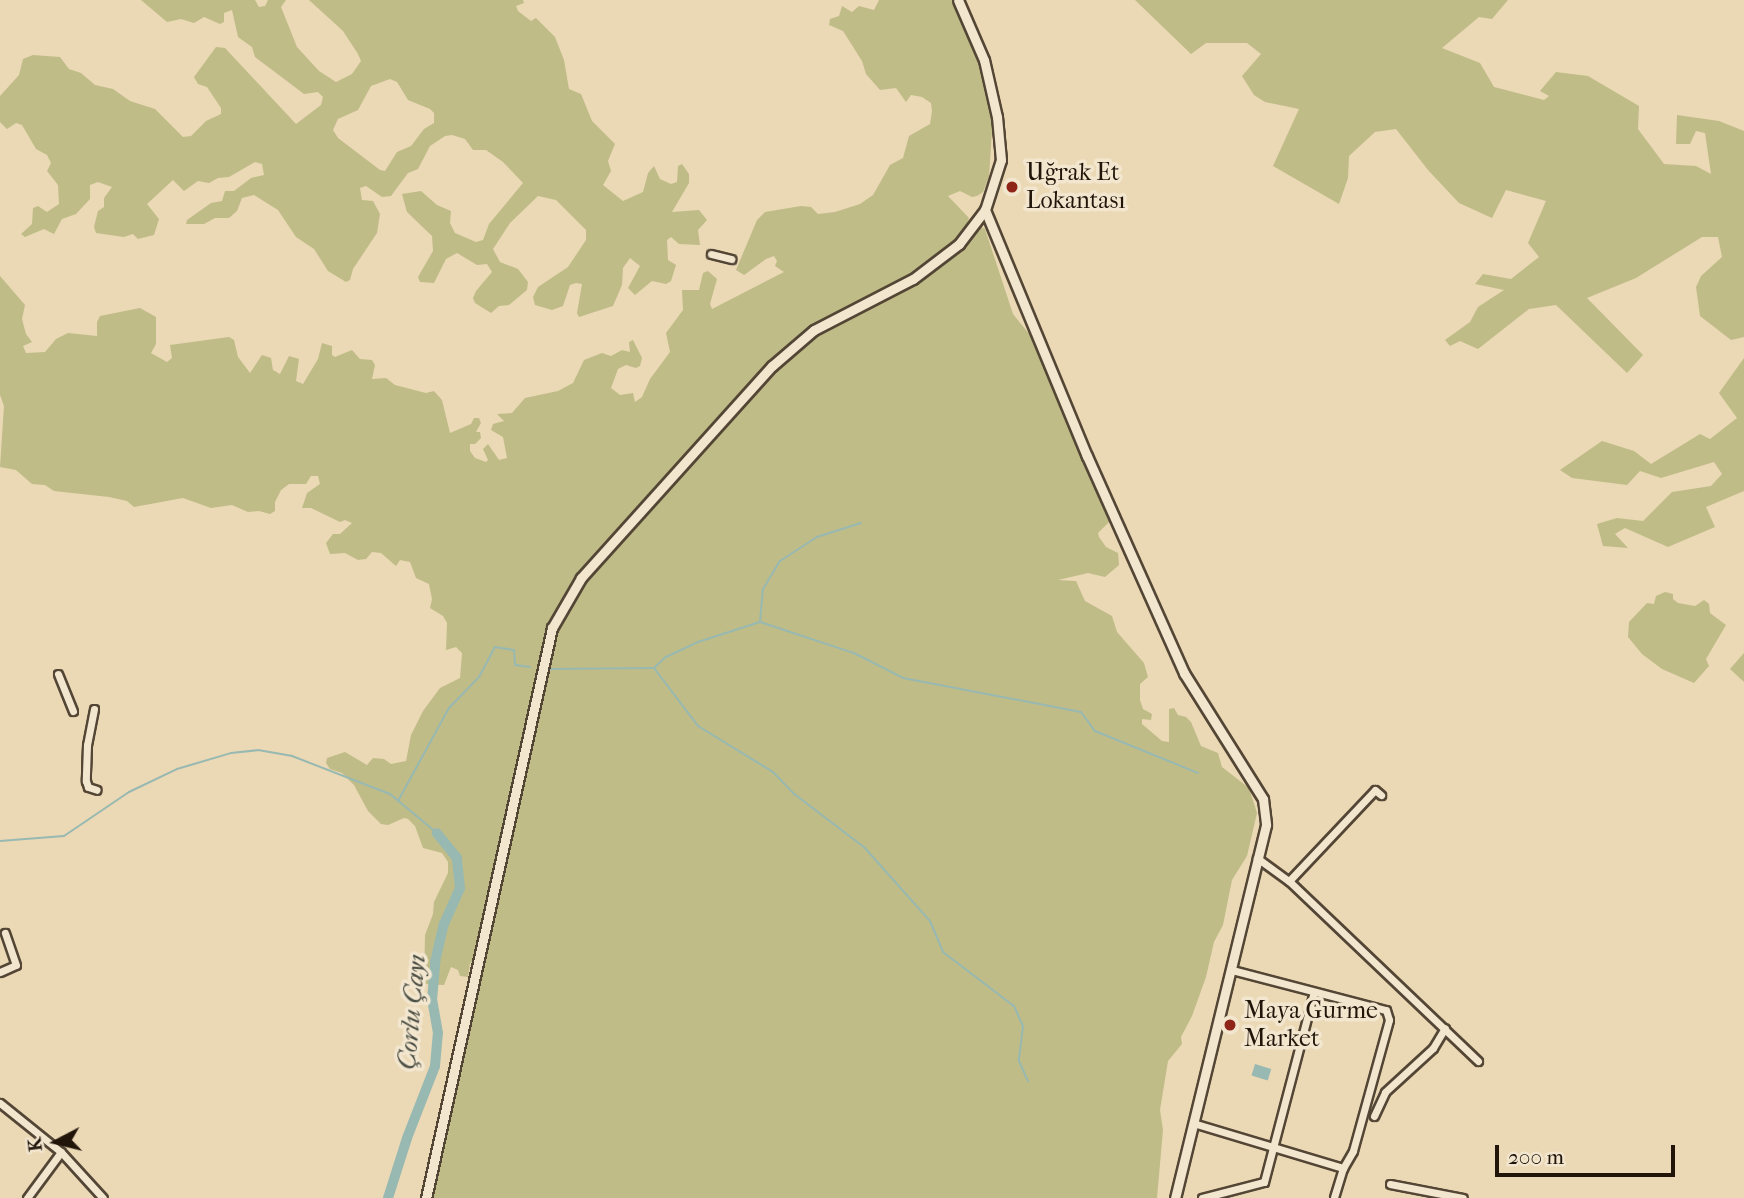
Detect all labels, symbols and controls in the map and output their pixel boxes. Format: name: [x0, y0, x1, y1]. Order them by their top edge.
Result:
place label: Uğrak Et Lokantası: [1026, 159, 1125, 215]
marker: Uğrak Et Lokantası: [1004, 179, 1020, 195]
water label: Çorlu Çayı: [391, 953, 433, 1071]
place label: Maya Gurme Market: [1244, 997, 1378, 1053]
marker: Maya Gurme Market: [1222, 1017, 1238, 1033]
north arrow: [21, 1107, 91, 1177]
scale bar: [1499, 1132, 1679, 1176]
text: K: [23, 1136, 47, 1153]
text: 200 m: [1508, 1145, 1564, 1169]

